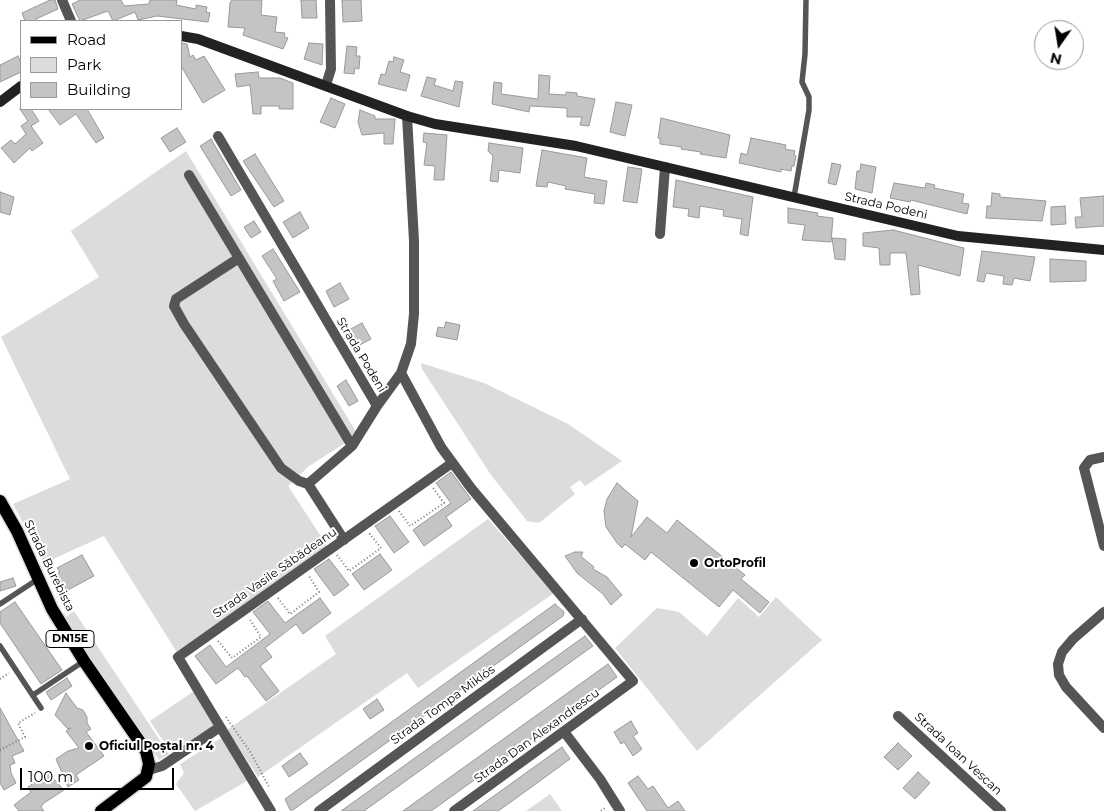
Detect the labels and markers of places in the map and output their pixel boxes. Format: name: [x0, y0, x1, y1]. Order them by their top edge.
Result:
place label: OrtoProfil: [704, 556, 766, 570]
marker: OrtoProfil: [688, 557, 700, 569]
place label: Oficiul Poștal nr. 4: [99, 739, 214, 753]
marker: Oficiul Poștal nr. 4: [83, 740, 95, 752]

